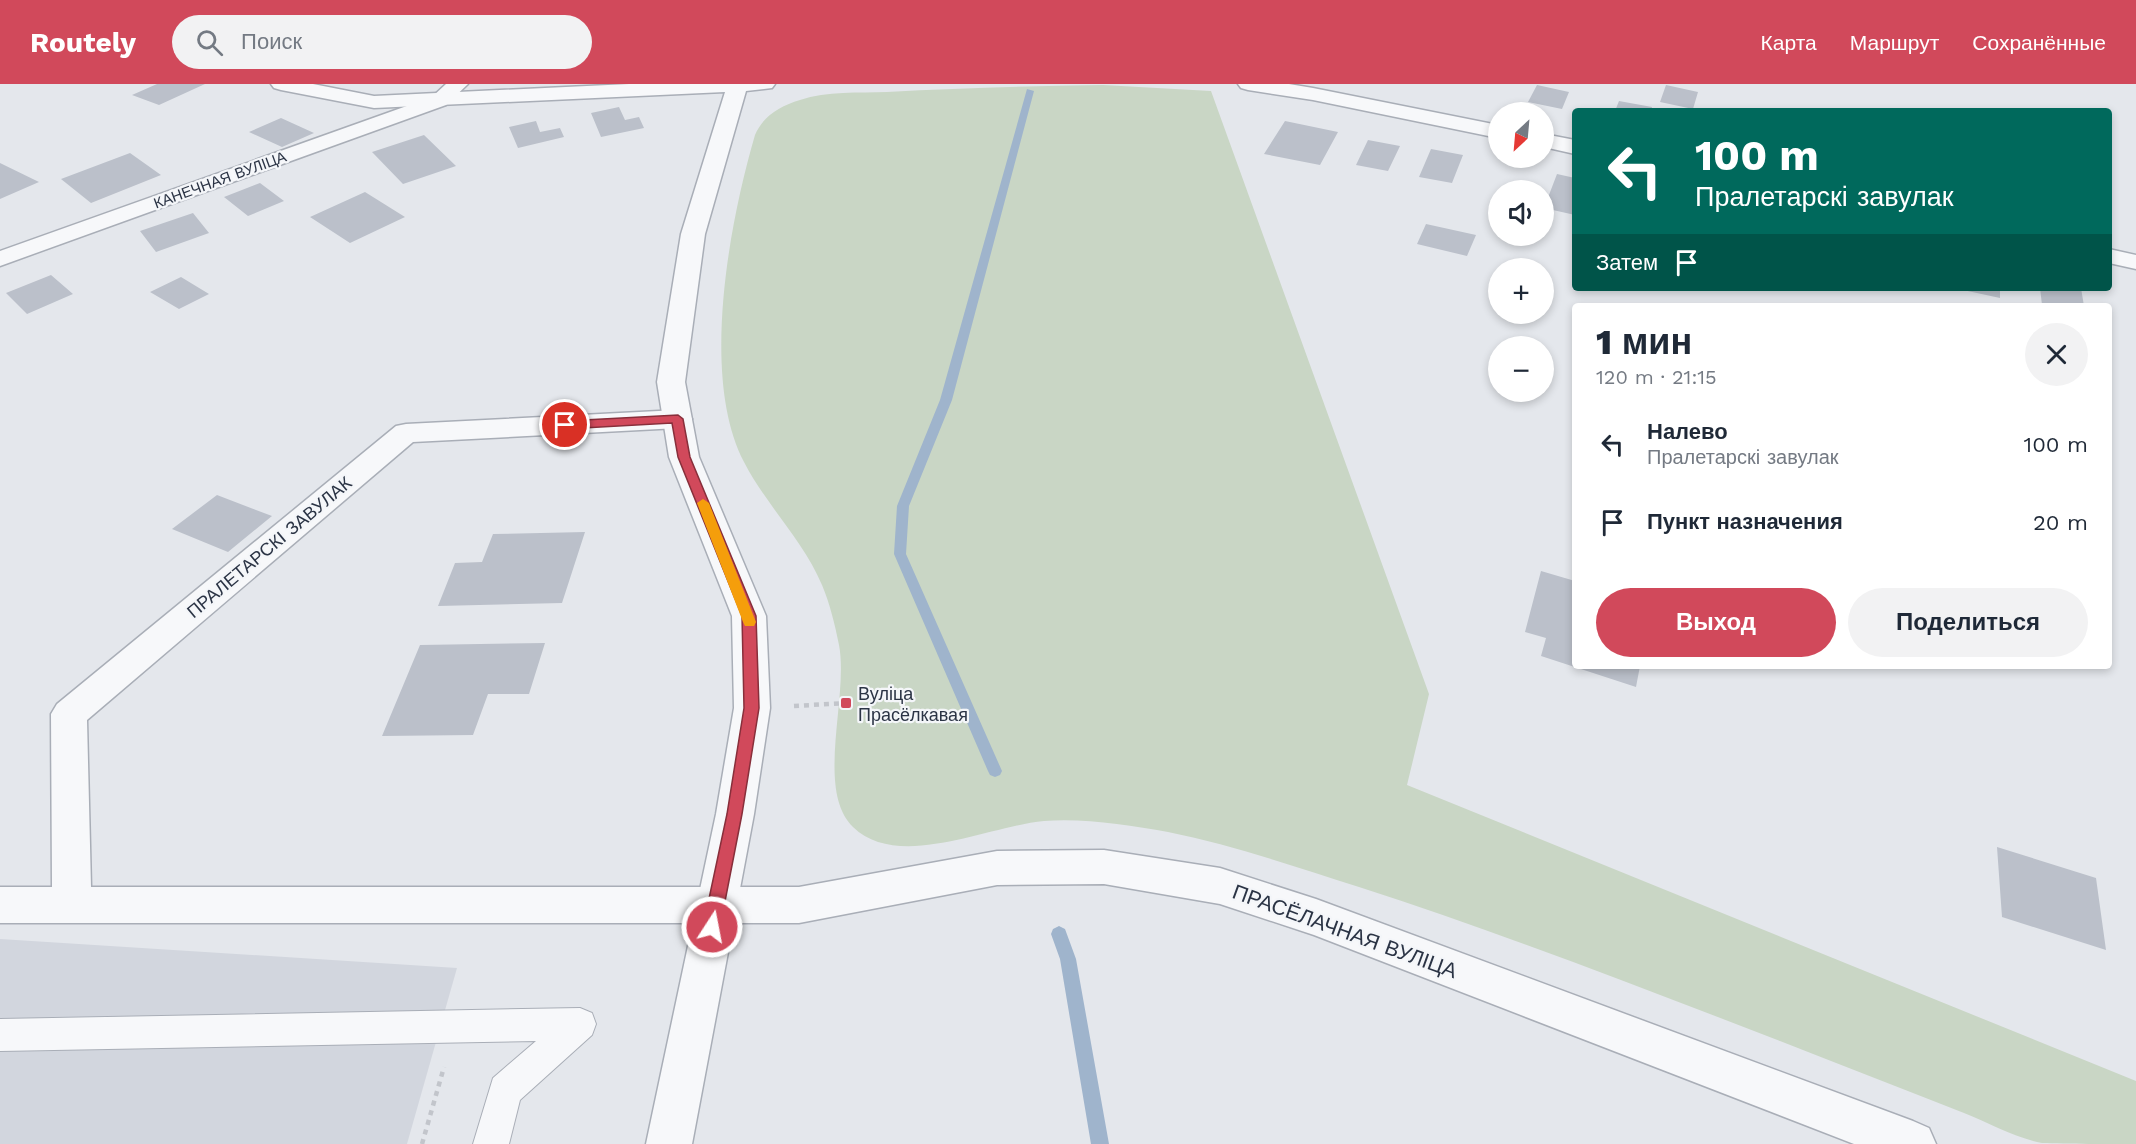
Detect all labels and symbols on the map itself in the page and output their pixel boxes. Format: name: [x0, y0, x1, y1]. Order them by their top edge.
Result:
north arrow: [1488, 102, 1554, 168]
street label: КАНЕЧНАЯ ВУЛІЦА: [151, 148, 289, 212]
pin: [539, 399, 590, 450]
street label: ПРАЛЕТАРСКІ ЗАВУЛАК: [182, 472, 356, 622]
place label: Вуліца Прасёлкавая: [858, 683, 968, 725]
marker: Вуліца Прасёлкавая: [839, 696, 853, 710]
street label: ПРАСЁЛАЧНАЯ ВУЛІЦА: [1229, 879, 1461, 983]
position arrow: [680, 895, 744, 959]

